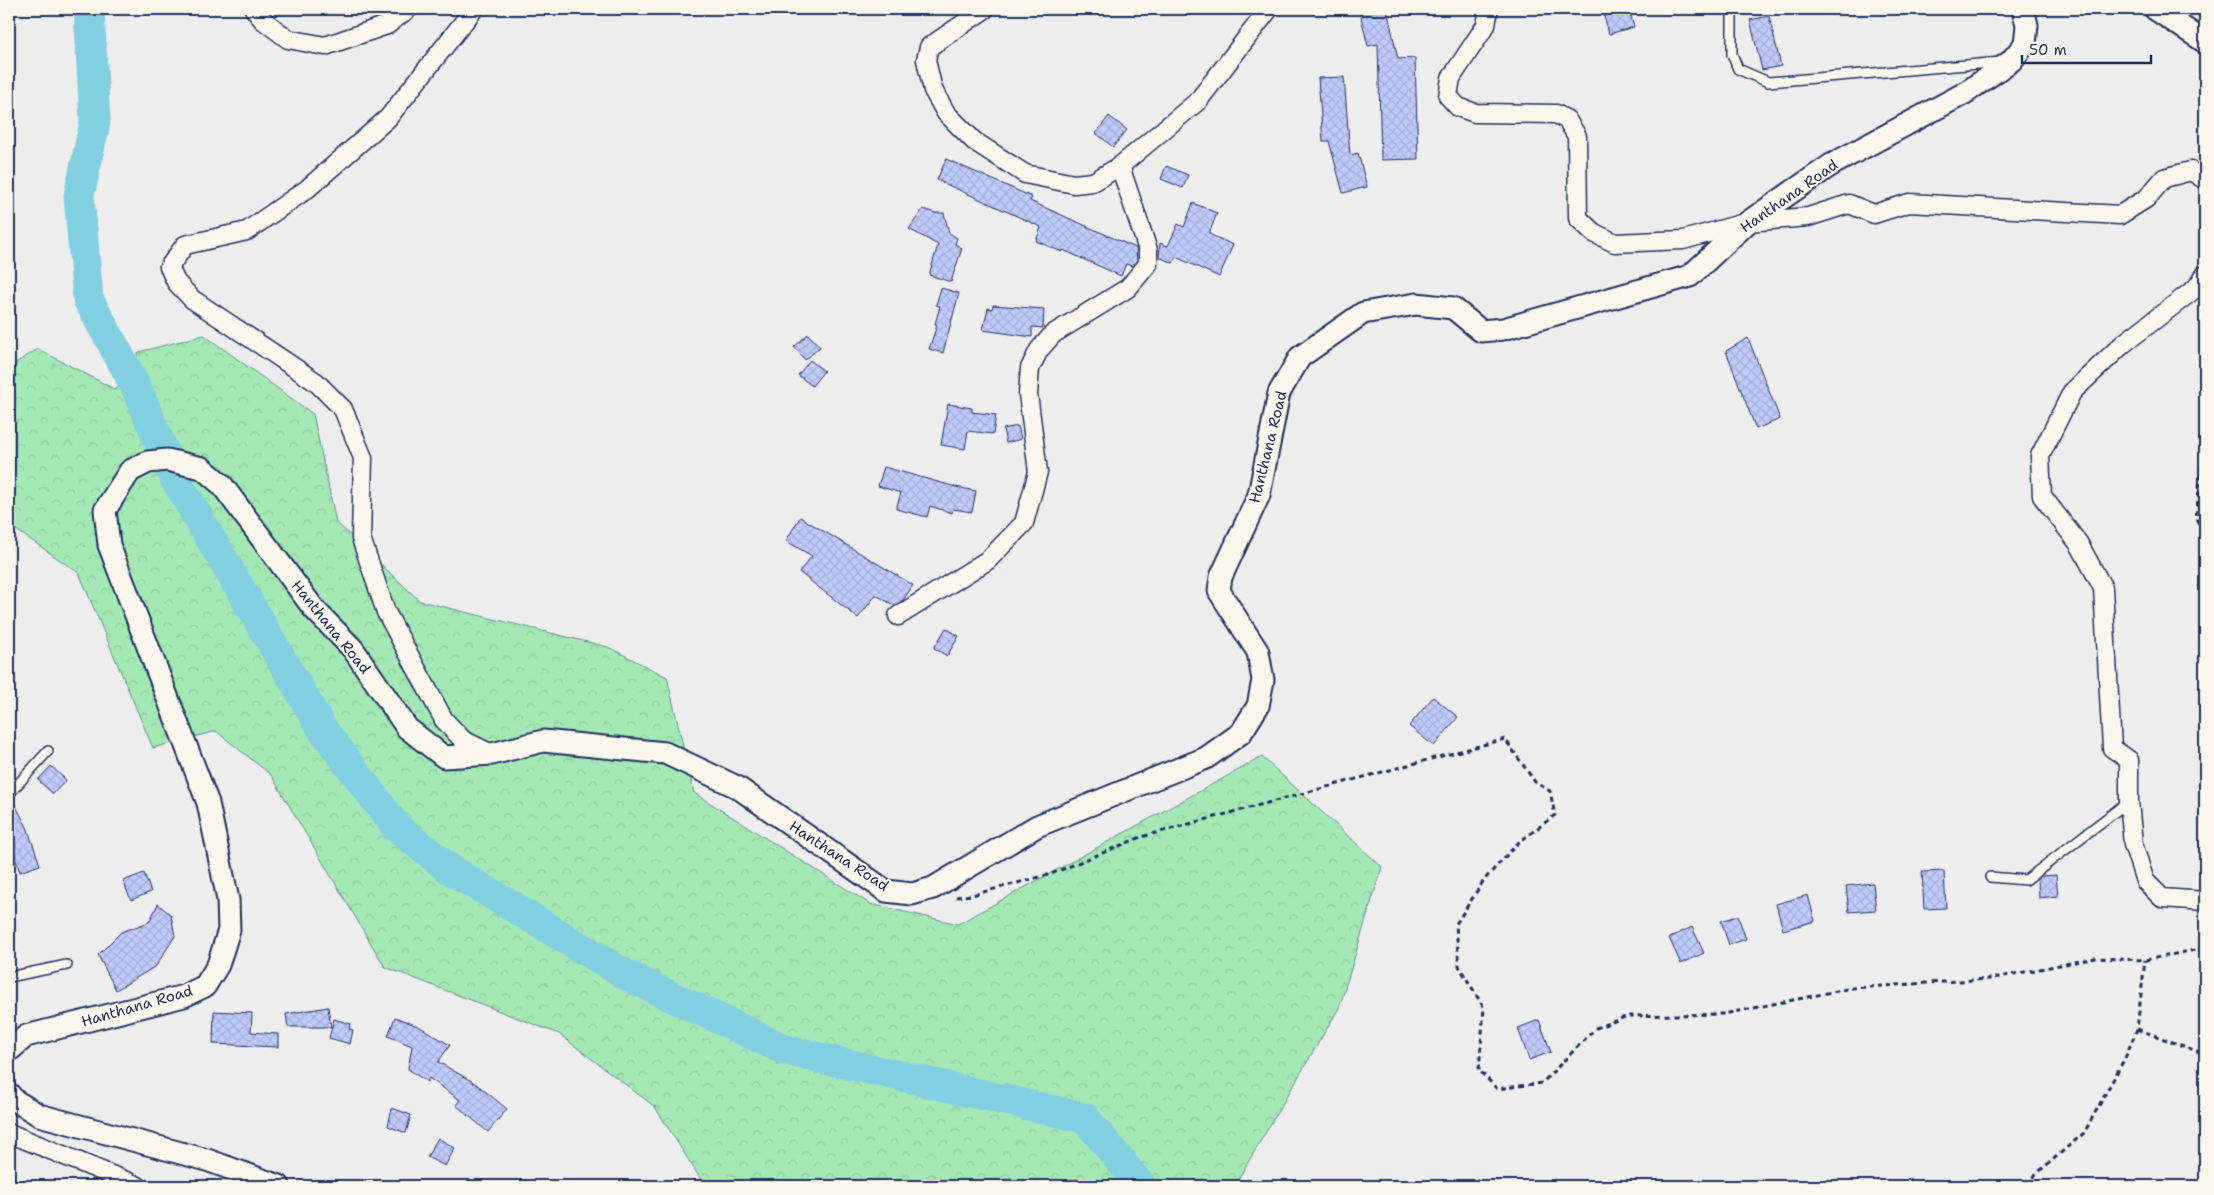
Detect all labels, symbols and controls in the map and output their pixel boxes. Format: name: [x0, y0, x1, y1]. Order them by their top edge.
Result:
scale bar: [2022, 32, 2150, 64]
text: 50 m: [2029, 40, 2067, 60]
street label: Hanthana Road: [1736, 154, 1842, 237]
street label: Hanthana Road: [1244, 388, 1292, 505]
street label: Hanthana Road: [287, 576, 375, 678]
street label: Hanthana Road: [785, 816, 893, 896]
street label: Hanthana Road: [79, 980, 196, 1031]

